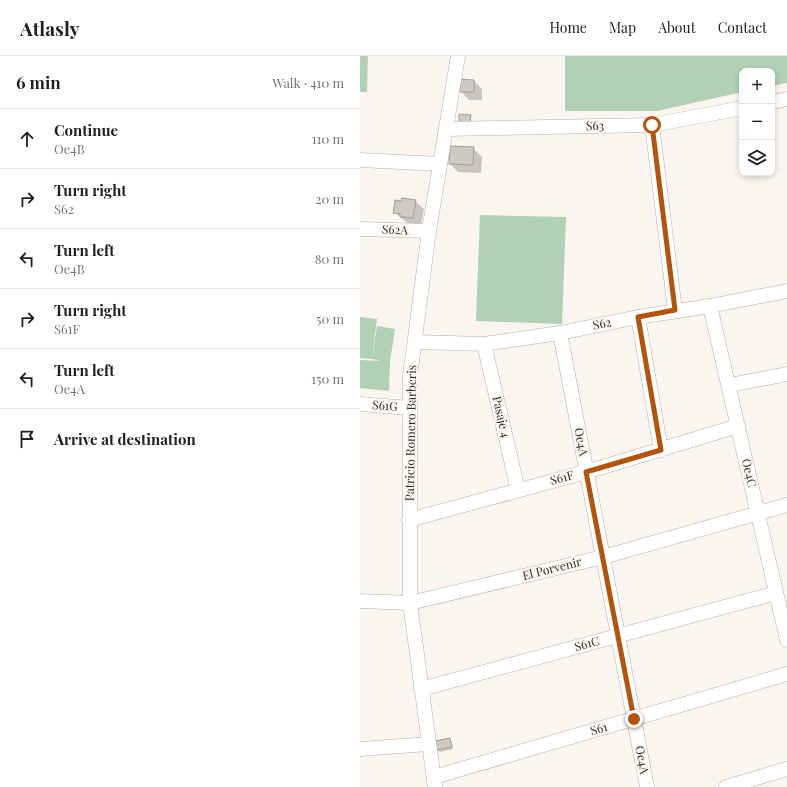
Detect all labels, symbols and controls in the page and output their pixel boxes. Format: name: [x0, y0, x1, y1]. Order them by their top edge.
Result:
text: Atlasly: [20, 15, 80, 41]
text: Home: [549, 18, 587, 37]
text: Map: [609, 18, 636, 37]
text: About: [658, 18, 696, 37]
text: Contact: [718, 18, 767, 37]
map controls: [739, 68, 775, 176]
button: +: [739, 68, 775, 104]
text: 6 min: [16, 71, 61, 93]
text: Walk · 410 m: [272, 74, 344, 91]
button: −: [739, 104, 775, 140]
route start: [643, 116, 661, 134]
street label: S63: [586, 117, 604, 133]
text: Continue: [54, 120, 118, 140]
icon: ahead: [16, 128, 38, 150]
text: 110 m: [312, 130, 344, 147]
text: Oe4B: [54, 140, 85, 157]
button: layers: [739, 140, 775, 176]
text: Turn right: [54, 180, 127, 200]
icon: right: [16, 188, 38, 210]
text: 20 m: [315, 190, 344, 207]
text: S62: [54, 200, 74, 217]
street label: S62A: [382, 221, 409, 237]
text: Turn left: [54, 240, 115, 260]
icon: left: [16, 248, 38, 270]
text: 80 m: [315, 250, 344, 267]
text: Oe4B: [54, 260, 85, 277]
text: Turn right: [54, 300, 127, 320]
icon: right: [16, 308, 38, 330]
text: 50 m: [316, 310, 344, 327]
street label: S62: [591, 313, 613, 333]
text: S61F: [54, 320, 80, 337]
text: Turn left: [54, 360, 115, 380]
street label: Patricio Romero Barberis: [401, 365, 419, 501]
icon: left: [16, 368, 38, 390]
text: 150 m: [311, 370, 344, 387]
text: Oe4A: [54, 380, 85, 397]
street label: Pasaje 4: [489, 394, 515, 439]
street label: S61G: [372, 396, 399, 414]
street label: Oe4A: [571, 426, 593, 458]
icon: arrive: [16, 428, 38, 450]
text: Arrive at destination: [54, 429, 196, 449]
street label: Oe4C: [739, 457, 761, 489]
street label: S61F: [548, 466, 576, 488]
street label: El Porvenir: [521, 553, 584, 583]
street label: S61C: [572, 632, 601, 654]
route end: [625, 710, 643, 728]
street label: S61: [588, 718, 610, 738]
street label: Oe4A: [632, 744, 654, 776]

